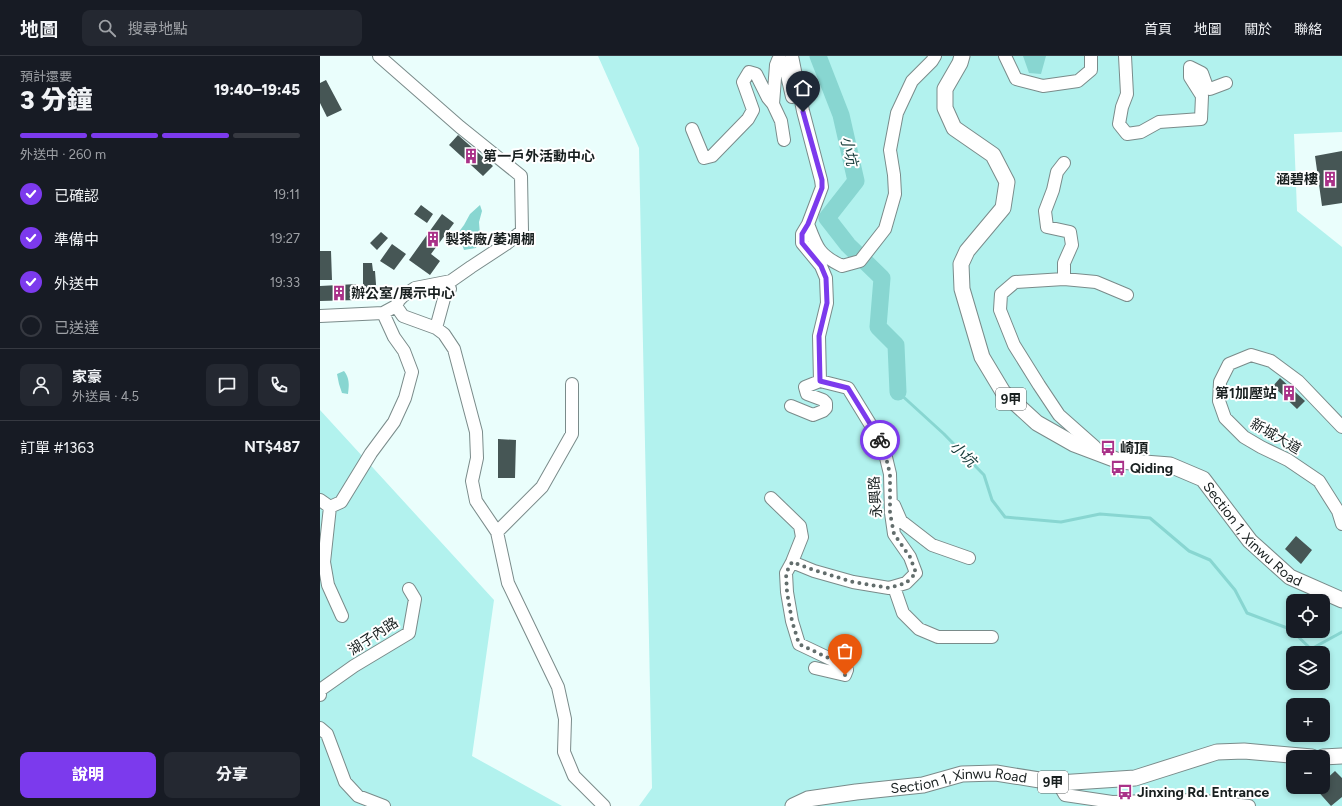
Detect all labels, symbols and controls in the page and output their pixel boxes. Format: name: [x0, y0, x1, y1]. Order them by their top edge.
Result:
search box: [82, 10, 362, 46]
icon: search: [96, 17, 118, 39]
text: 地圖: [20, 18, 58, 41]
text: 搜尋地點: [128, 20, 188, 38]
text: 首頁: [1144, 21, 1172, 38]
text: 地圖: [1194, 21, 1222, 38]
text: 關於: [1244, 21, 1272, 38]
text: 聯絡: [1294, 21, 1322, 38]
text: 預計還要: [20, 69, 72, 84]
pin: [786, 71, 820, 112]
icon: home: [792, 77, 814, 99]
text: 19:40–19:45: [214, 81, 300, 99]
text: 3 分鐘: [20, 84, 93, 116]
water label: 小坑: [837, 134, 862, 170]
text: 外送中 · 260 m: [20, 147, 106, 162]
building icon: 第一戶外活動中心: [462, 147, 480, 165]
place label: 第一戶外活動中心: [483, 148, 595, 165]
building icon: 涵碧樓: [1321, 170, 1339, 188]
place label: 涵碧樓: [1276, 171, 1318, 188]
icon: check: [20, 183, 42, 205]
text: 已確認: [54, 187, 99, 205]
text: 19:11: [273, 187, 300, 202]
icon: check: [20, 227, 42, 249]
building icon: 製茶廠/萎凋棚: [424, 230, 442, 248]
text: 準備中: [54, 231, 99, 249]
text: 19:27: [270, 231, 300, 246]
place label: 製茶廠/萎凋棚: [445, 231, 535, 248]
icon: check: [20, 271, 42, 293]
text: 外送中: [54, 275, 99, 293]
text: 19:33: [270, 275, 300, 290]
building icon: 辦公室/展示中心: [330, 284, 348, 302]
place label: 辦公室/展示中心: [351, 285, 455, 302]
text: 已送達: [54, 319, 99, 337]
button: person: [20, 364, 62, 406]
button: chat: [206, 364, 248, 406]
button: phone: [258, 364, 300, 406]
text: 家豪: [72, 368, 102, 386]
building icon: 第1加壓站: [1280, 384, 1298, 402]
place label: 第1加壓站: [1215, 385, 1277, 402]
road number: 9甲: [996, 388, 1026, 410]
text: 外送員 · 4.5: [72, 389, 139, 404]
street label: 新城大道: [1247, 415, 1304, 458]
courier: [860, 420, 900, 460]
icon: bike: [869, 429, 891, 451]
water label: 小坑: [946, 437, 981, 472]
text: NT$487: [244, 438, 300, 456]
text: 訂單 #1363: [20, 439, 94, 457]
bus stop icon: 崎頂: [1099, 439, 1117, 457]
place label: 崎頂: [1120, 440, 1148, 457]
bus stop icon: Qiding: [1109, 459, 1127, 477]
place label: Qiding: [1130, 460, 1173, 477]
street label: 永興路: [866, 475, 885, 519]
street label: Section 1, Xinwu Road: [1199, 479, 1305, 590]
map controls: [1286, 594, 1330, 794]
button: locate: [1286, 594, 1330, 638]
street label: 湖子內路: [345, 614, 401, 659]
pin: [828, 634, 862, 675]
icon: bag: [834, 640, 856, 662]
button: layers: [1286, 646, 1330, 690]
button: +: [1286, 698, 1330, 742]
button: −: [1286, 750, 1330, 794]
button: 說明: [20, 752, 156, 798]
button: 分享: [164, 752, 300, 798]
street label: Section 1, Xinwu Road: [890, 765, 1028, 797]
road number: 9甲: [1038, 771, 1068, 793]
bus stop icon: Jinxing Rd. Entrance: [1116, 783, 1134, 801]
place label: Jinxing Rd. Entrance: [1137, 784, 1270, 801]

